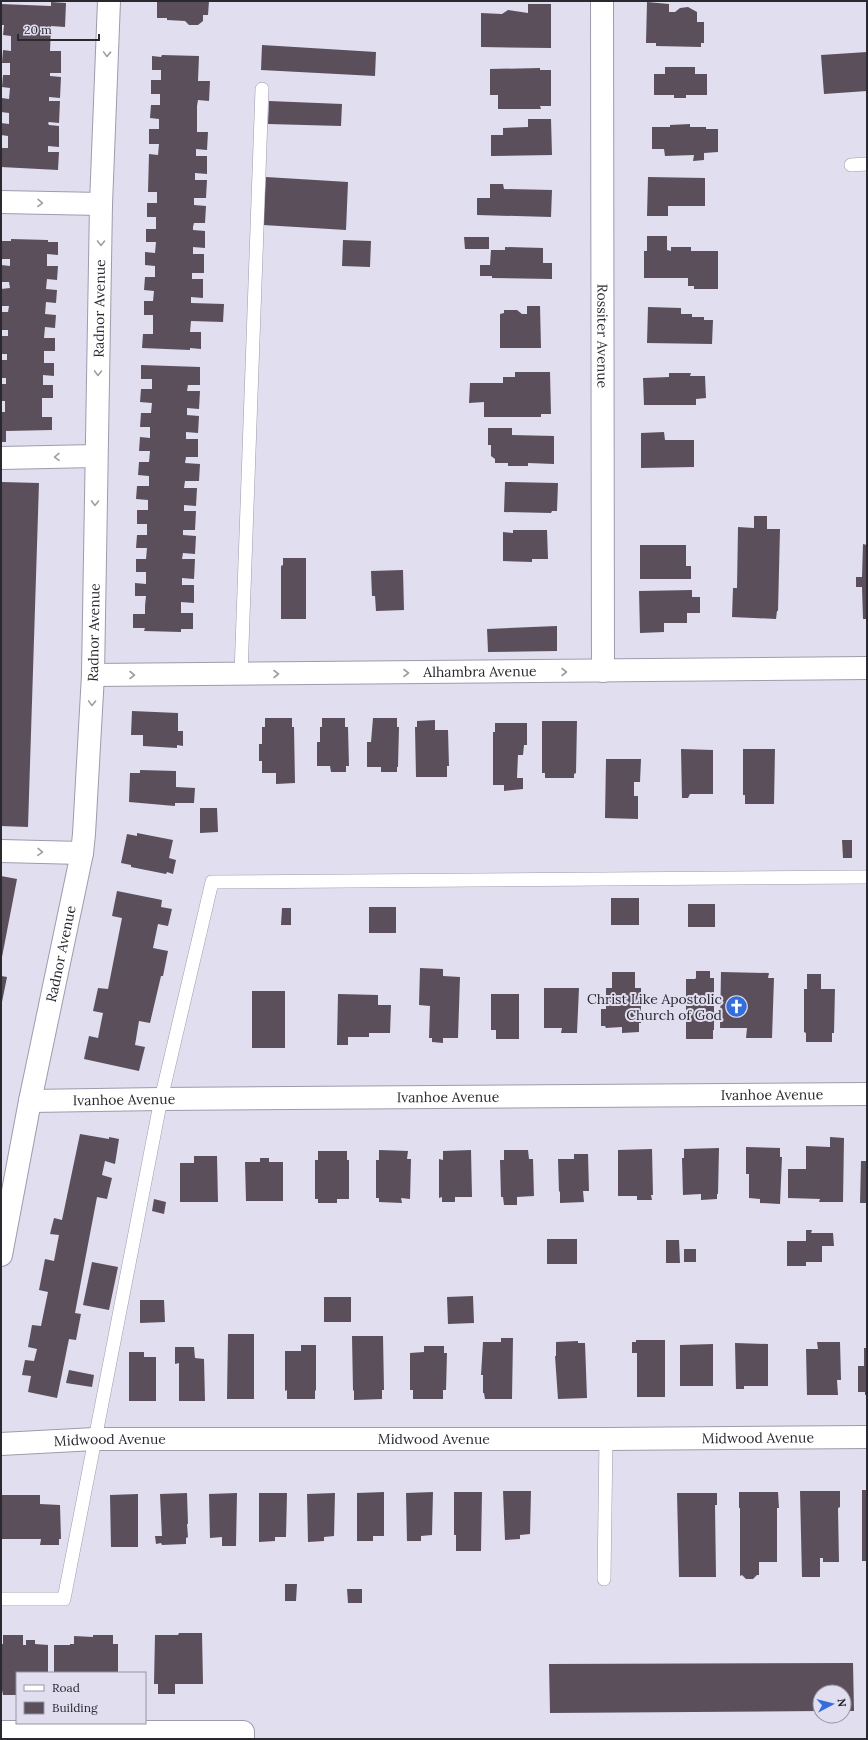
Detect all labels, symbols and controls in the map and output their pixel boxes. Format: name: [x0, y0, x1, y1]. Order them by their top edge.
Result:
scale bar: [18, 16, 99, 42]
text: 20 m: [24, 22, 52, 37]
one-way arrow: [103, 51, 112, 57]
one-way arrow: [37, 199, 43, 207]
one-way arrow: [96, 240, 105, 246]
street label: Radnor Avenue: [89, 259, 109, 358]
street label: Rossiter Avenue: [593, 284, 612, 389]
one-way arrow: [94, 370, 102, 376]
one-way arrow: [54, 453, 60, 461]
one-way arrow: [91, 500, 99, 506]
street label: Radnor Avenue: [84, 583, 104, 682]
street label: Alhambra Avenue: [422, 662, 537, 681]
one-way arrow: [561, 668, 567, 676]
one-way arrow: [403, 669, 409, 677]
one-way arrow: [273, 670, 279, 678]
one-way arrow: [129, 671, 135, 679]
one-way arrow: [87, 700, 96, 706]
one-way arrow: [37, 848, 43, 856]
street label: Radnor Avenue: [42, 904, 80, 1004]
place label: Christ Like Apostolic Church of God: [587, 990, 722, 1024]
church icon: Christ Like Apostolic Church of God: [724, 994, 750, 1020]
street label: Ivanhoe Avenue: [721, 1085, 824, 1104]
street label: Ivanhoe Avenue: [397, 1088, 500, 1106]
street label: Ivanhoe Avenue: [73, 1090, 176, 1109]
street label: Midwood Avenue: [702, 1428, 814, 1447]
street label: Midwood Avenue: [53, 1430, 166, 1450]
street label: Midwood Avenue: [378, 1430, 490, 1448]
legend: [16, 1672, 146, 1724]
text: Road: [52, 1680, 80, 1695]
north arrow: [812, 1684, 852, 1724]
text: N: [834, 1698, 849, 1708]
text: Building: [52, 1700, 98, 1715]

